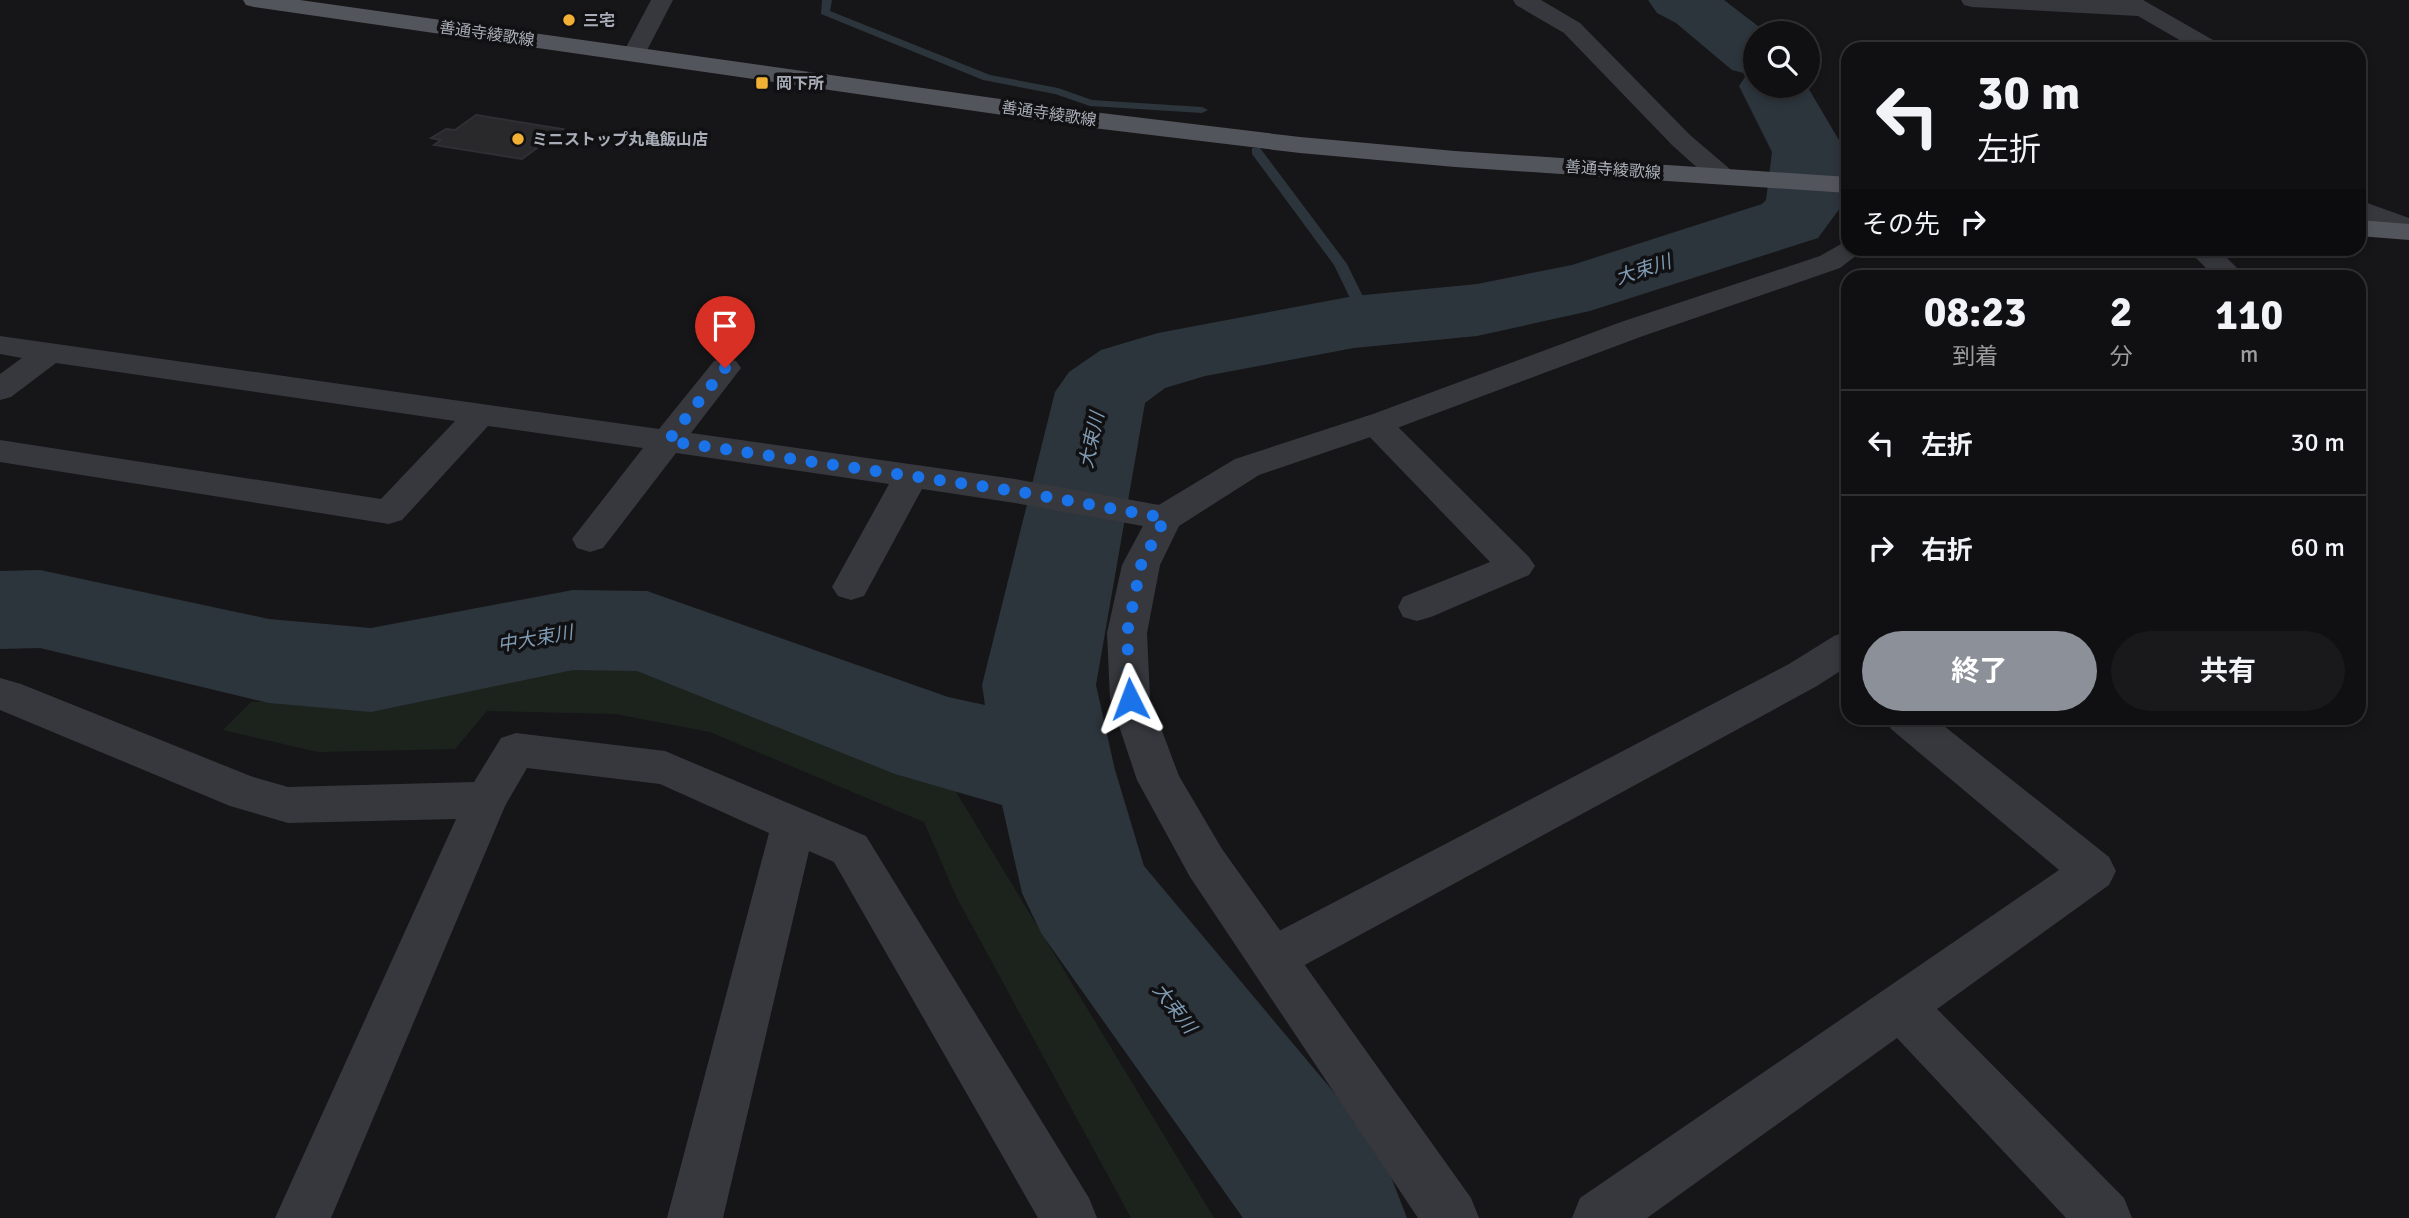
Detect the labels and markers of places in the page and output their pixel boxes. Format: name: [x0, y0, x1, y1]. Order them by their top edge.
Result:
place label: 三宅: [583, 11, 615, 31]
marker: 三宅: [561, 12, 577, 28]
place label: 岡下所: [776, 74, 824, 94]
marker: 岡下所: [754, 75, 770, 91]
place label: ミニストップ丸亀飯山店: [532, 130, 708, 150]
marker: ミニストップ丸亀飯山店: [510, 131, 526, 147]
pin: [695, 296, 755, 368]

